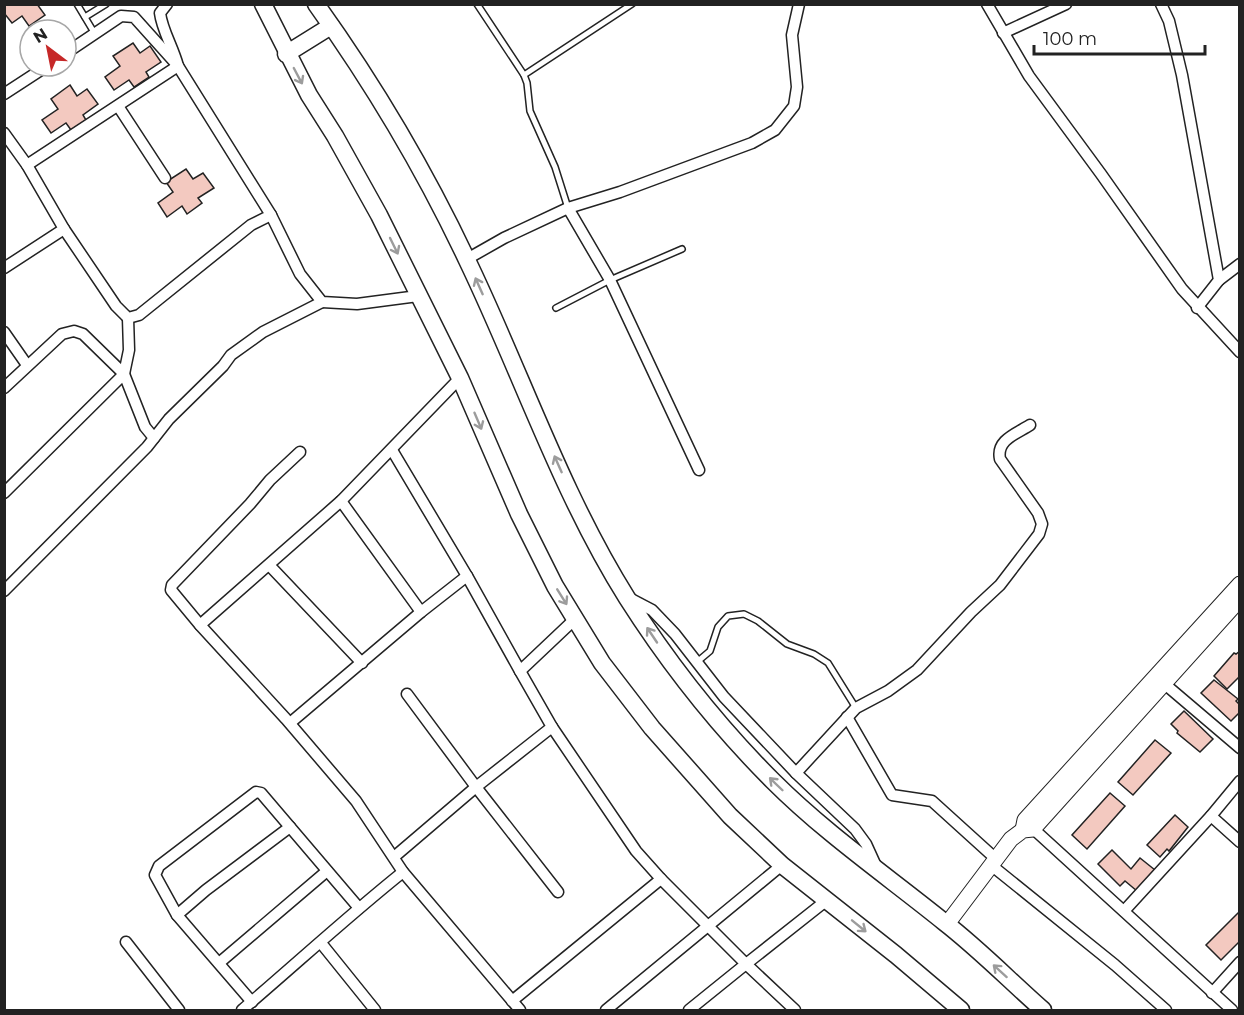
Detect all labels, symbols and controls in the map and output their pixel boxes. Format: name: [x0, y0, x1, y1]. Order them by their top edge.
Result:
north arrow: [18, 18, 78, 78]
scale bar: [1034, 18, 1205, 56]
text: N: [30, 24, 51, 47]
text: 100 m: [1043, 28, 1097, 50]
one-way arrow: [292, 67, 304, 84]
one-way arrow: [388, 236, 400, 254]
one-way arrow: [473, 278, 484, 296]
one-way arrow: [473, 412, 484, 430]
one-way arrow: [552, 456, 564, 474]
one-way arrow: [555, 589, 568, 606]
one-way arrow: [646, 627, 658, 643]
one-way arrow: [769, 777, 784, 792]
one-way arrow: [851, 919, 867, 932]
one-way arrow: [993, 964, 1008, 978]

